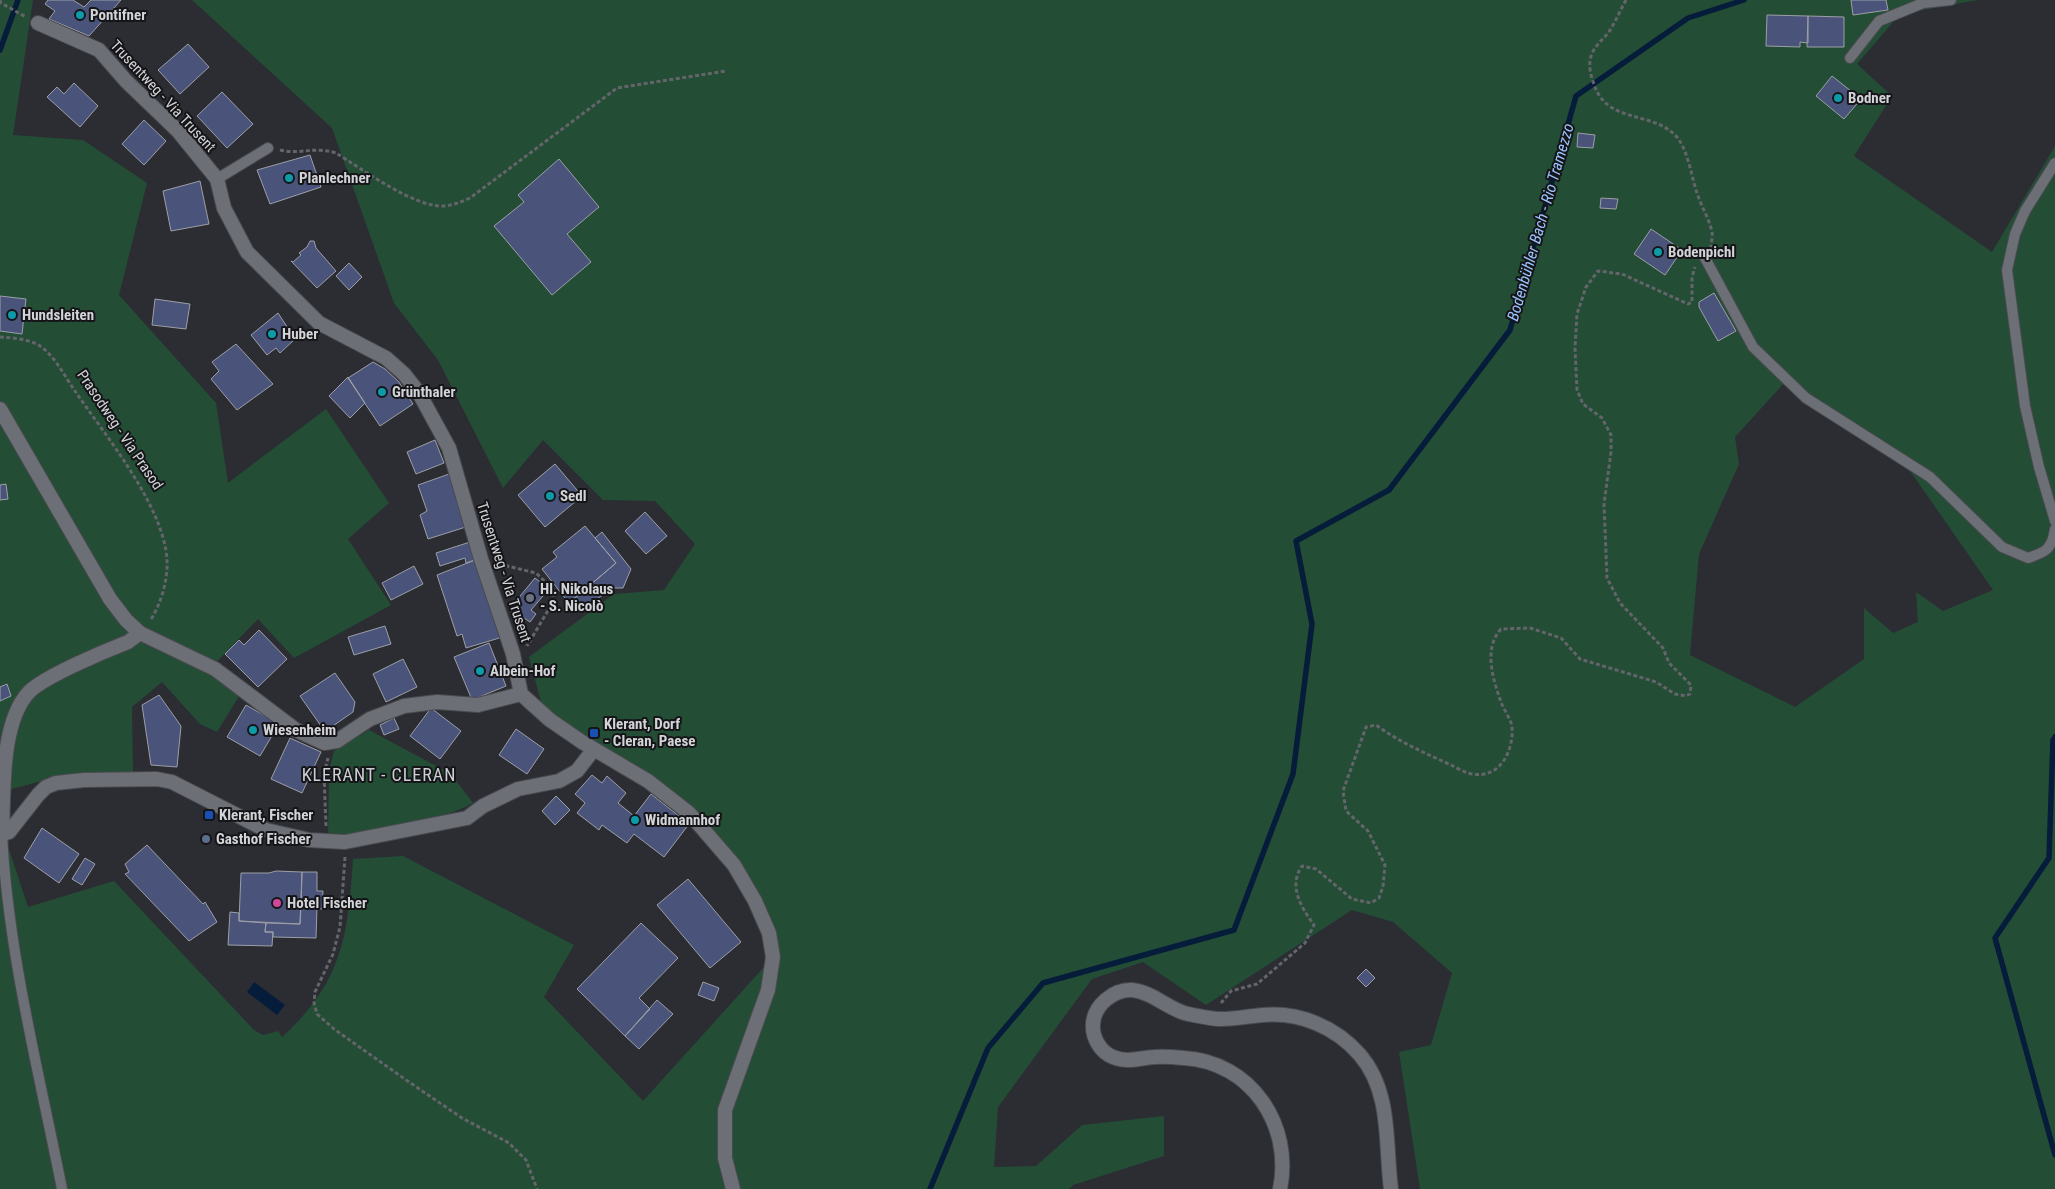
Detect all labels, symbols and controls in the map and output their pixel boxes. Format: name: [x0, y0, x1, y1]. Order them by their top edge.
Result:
place label: Pontifner: [90, 6, 146, 24]
marker: Pontifner: [74, 9, 86, 21]
street label: Trusentweg - Via Trusent: [107, 36, 219, 156]
place label: Bodner: [1848, 89, 1891, 107]
marker: Bodner: [1832, 92, 1844, 104]
water label: Bodenbühler Bach - Rio Tramezzo: [1503, 121, 1578, 323]
place label: Planlechner: [299, 169, 371, 187]
marker: Planlechner: [283, 172, 295, 184]
place label: Bodenpichl: [1668, 243, 1735, 261]
marker: Bodenpichl: [1652, 246, 1664, 258]
place label: Hundsleiten: [22, 306, 94, 324]
marker: Hundsleiten: [6, 309, 18, 321]
place label: Huber: [282, 325, 318, 343]
marker: Huber: [266, 328, 278, 340]
street label: Prasodweg - Via Prasod: [73, 367, 167, 493]
place label: Grünthaler: [392, 383, 456, 401]
marker: Grünthaler: [376, 386, 388, 398]
place label: Sedl: [560, 487, 586, 505]
marker: Sedl: [544, 490, 556, 502]
street label: Trusentweg - Via Trusent: [473, 500, 535, 644]
place label: Hl. Nikolaus - S. Nicolò: [540, 580, 614, 615]
marker: Hl. Nikolaus - S. Nicolò: [524, 592, 536, 604]
place label: Albein-Hof: [490, 662, 556, 680]
marker: Albein-Hof: [474, 665, 486, 677]
place label: Klerant, Dorf - Cleran, Paese: [604, 715, 695, 750]
place label: Wiesenheim: [263, 721, 336, 739]
marker: Wiesenheim: [247, 724, 259, 736]
marker: Klerant, Dorf - Cleran, Paese: [588, 727, 600, 739]
district label: KLERANT - CLERAN: [302, 764, 456, 785]
place label: Klerant, Fischer: [219, 806, 313, 824]
marker: Klerant, Fischer: [203, 809, 215, 821]
place label: Widmannhof: [645, 811, 720, 829]
marker: Widmannhof: [629, 814, 641, 826]
place label: Gasthof Fischer: [216, 830, 311, 848]
marker: Gasthof Fischer: [200, 833, 212, 845]
place label: Hotel Fischer: [287, 894, 367, 912]
marker: Hotel Fischer: [271, 897, 283, 909]

